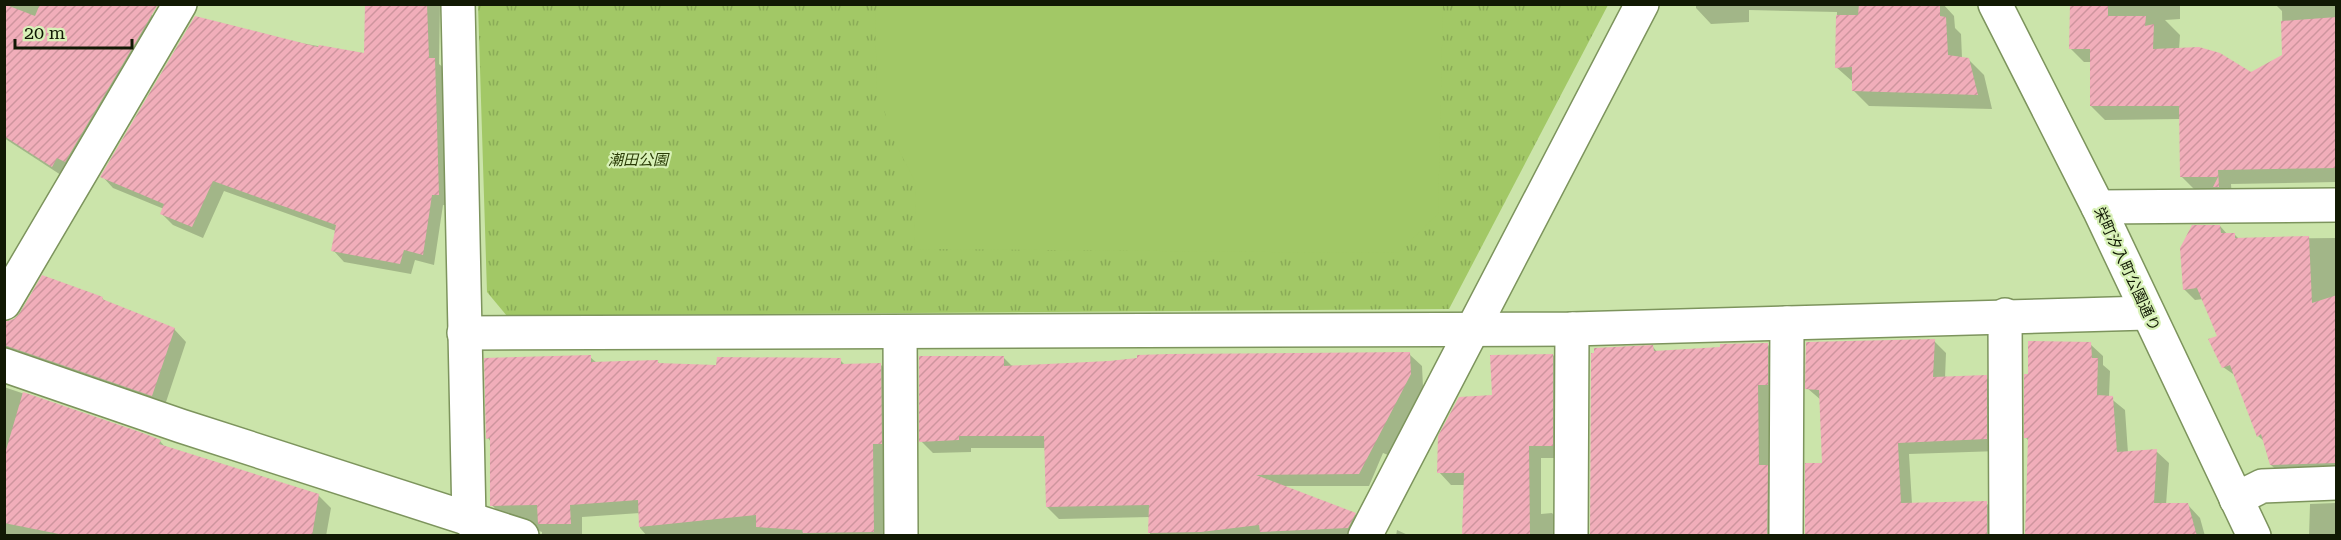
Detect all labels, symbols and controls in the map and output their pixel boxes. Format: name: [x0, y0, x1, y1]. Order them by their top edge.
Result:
scale bar: [15, 12, 132, 50]
text: 20 m: [24, 22, 65, 43]
park label: 潮田公園: [608, 151, 670, 169]
street label: 栄町汐入町公園通り: [2090, 204, 2164, 334]

